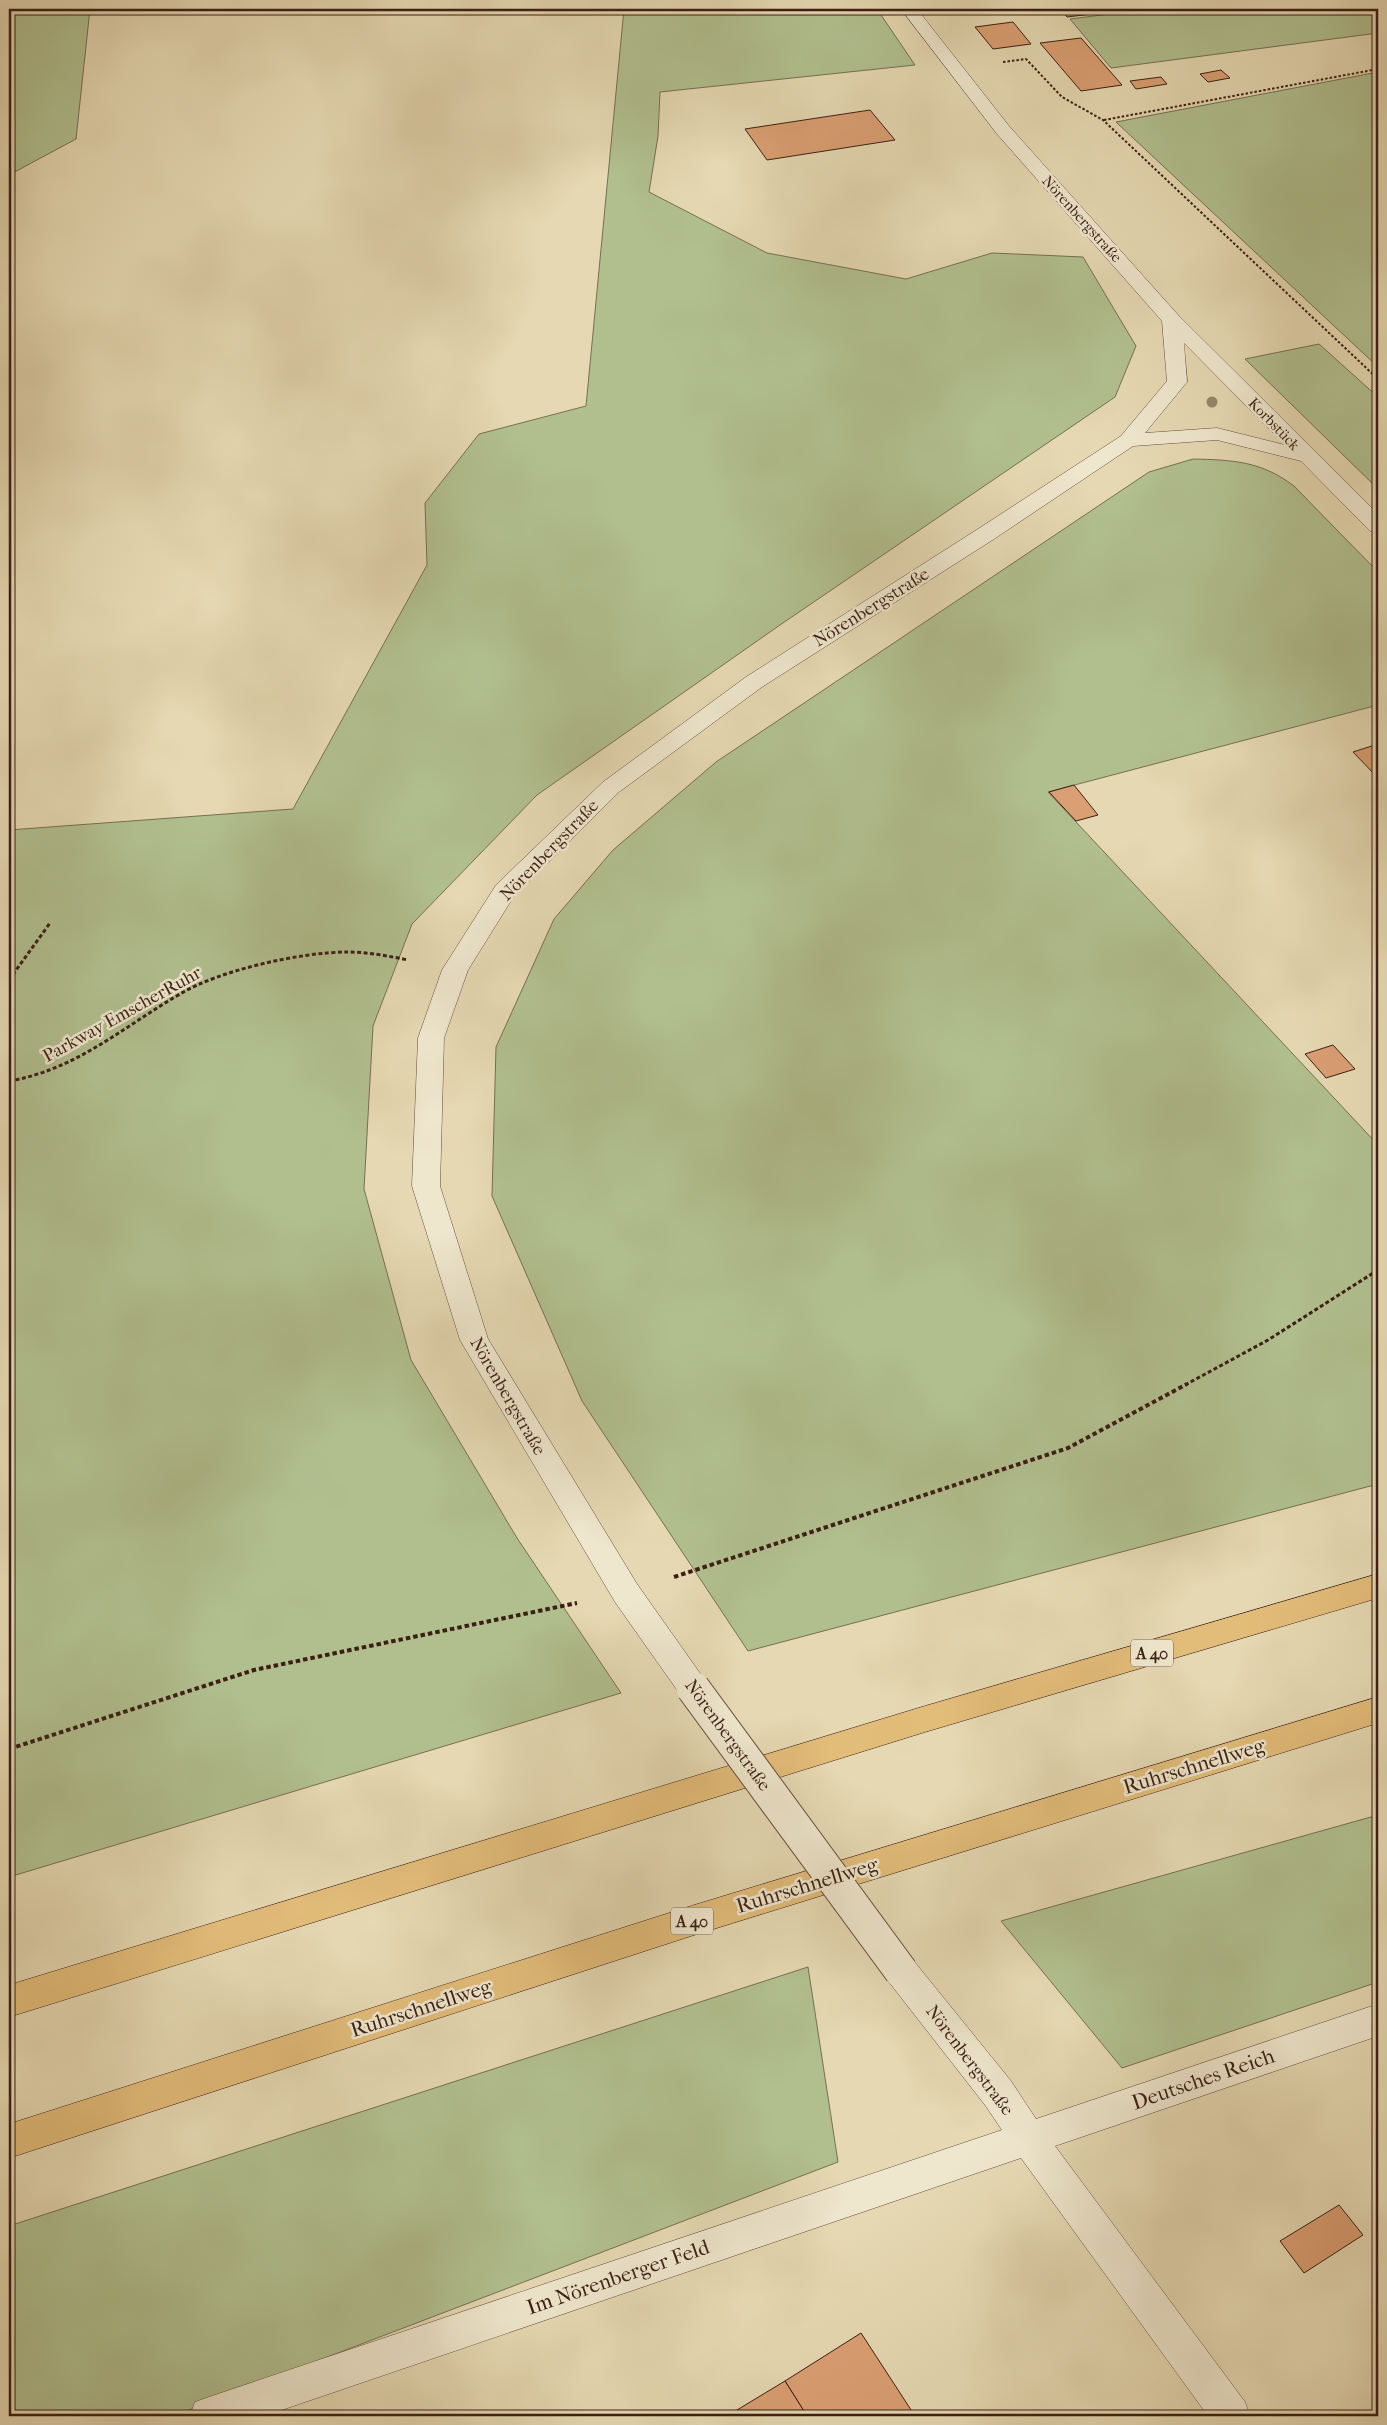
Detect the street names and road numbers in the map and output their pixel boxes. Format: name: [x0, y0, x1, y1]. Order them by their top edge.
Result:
street label: Nörenbergstraße: [1038, 172, 1126, 266]
street label: Korbstück: [1245, 394, 1304, 454]
street label: Nörenbergstraße: [810, 563, 933, 651]
street label: Nörenbergstraße: [496, 795, 603, 905]
street label: Parkway EmscherRuhr: [39, 962, 205, 1067]
street label: Nörenbergstraße: [465, 1334, 550, 1459]
road number: A 40: [1131, 1640, 1173, 1666]
street label: Nörenbergstraße: [680, 1676, 775, 1795]
street label: Ruhrschnellweg: [1120, 1733, 1268, 1799]
street label: Ruhrschnellweg: [733, 1852, 881, 1918]
road number: A 40: [671, 1908, 713, 1934]
street label: Ruhrschnellweg: [347, 1974, 495, 2042]
street label: Nörenbergstraße: [921, 2001, 1018, 2120]
street label: Deutsches Reich: [1129, 2043, 1278, 2115]
street label: Im Nörenberger Feld: [524, 2234, 713, 2319]

